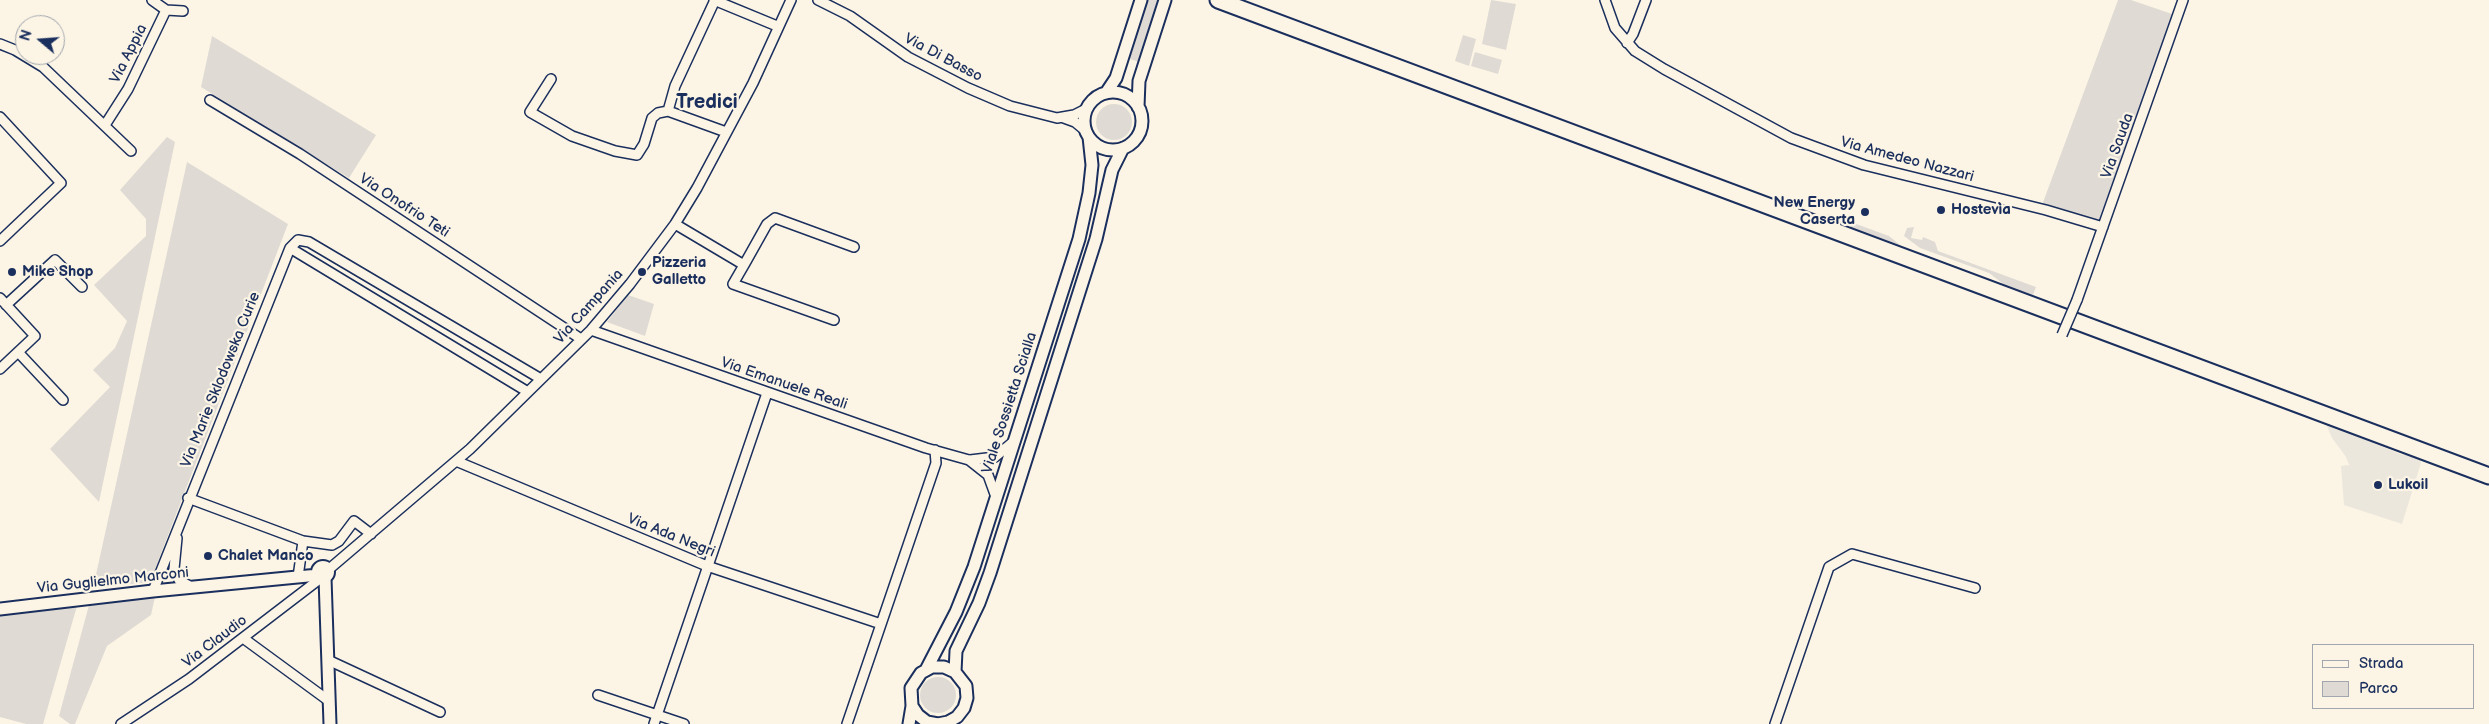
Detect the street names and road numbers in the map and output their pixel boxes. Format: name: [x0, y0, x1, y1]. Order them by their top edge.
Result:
street label: Via Appia: [106, 21, 152, 87]
street label: Via Di Basso: [901, 30, 985, 86]
street label: Via Sauda: [2098, 111, 2138, 181]
street label: Via Amedeo Nazzari: [1838, 134, 1976, 186]
street label: Via Onofrio Teti: [355, 170, 453, 242]
street label: Via Campania: [551, 266, 627, 348]
street label: Via Marie Sklodowska Curie: [177, 290, 265, 470]
street label: Viale Sossietta Scialla: [979, 330, 1041, 476]
street label: Via Emanuele Reali: [718, 354, 850, 414]
street label: Via Ada Negri: [624, 510, 718, 562]
street label: Via Guglielmo Marconi: [36, 564, 190, 598]
street label: Via Claudio: [179, 612, 251, 672]

